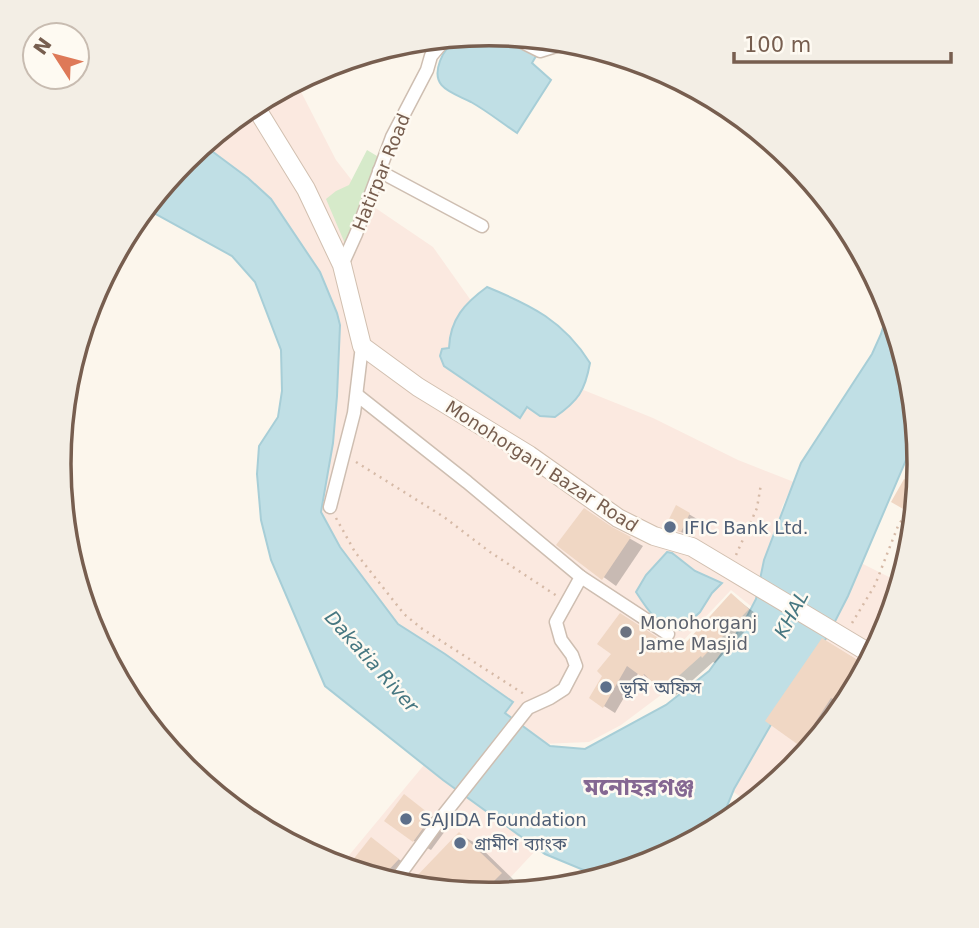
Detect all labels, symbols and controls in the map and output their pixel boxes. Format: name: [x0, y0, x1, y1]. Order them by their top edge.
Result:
north arrow: [21, 21, 91, 91]
scale bar: [734, 21, 951, 65]
text: N: [29, 33, 56, 59]
text: 100 m: [744, 33, 811, 57]
street label: Hatirpar Road: [348, 110, 414, 234]
street label: Monohorganj Bazar Road: [442, 396, 642, 536]
place label: IFIC Bank Ltd.: [684, 517, 808, 538]
marker: IFIC Bank Ltd.: [662, 519, 678, 535]
water label: KHAL: [769, 587, 813, 641]
water label: Dakatia River: [321, 606, 424, 717]
place label: Monohorganj Jame Masjid: [639, 612, 757, 654]
marker: Monohorganj Jame Masjid: [618, 624, 634, 640]
place label: ভূমি অফিস: [619, 677, 702, 699]
marker: ভূমি অফিস: [598, 679, 614, 695]
district label: মনোহরগঞ্জ: [583, 773, 694, 801]
place label: SAJIDA Foundation: [420, 809, 587, 830]
marker: SAJIDA Foundation: [398, 811, 414, 827]
place label: গ্রামীণ ব্যাংক: [474, 833, 567, 854]
marker: গ্রামীণ ব্যাংক: [452, 835, 468, 851]

